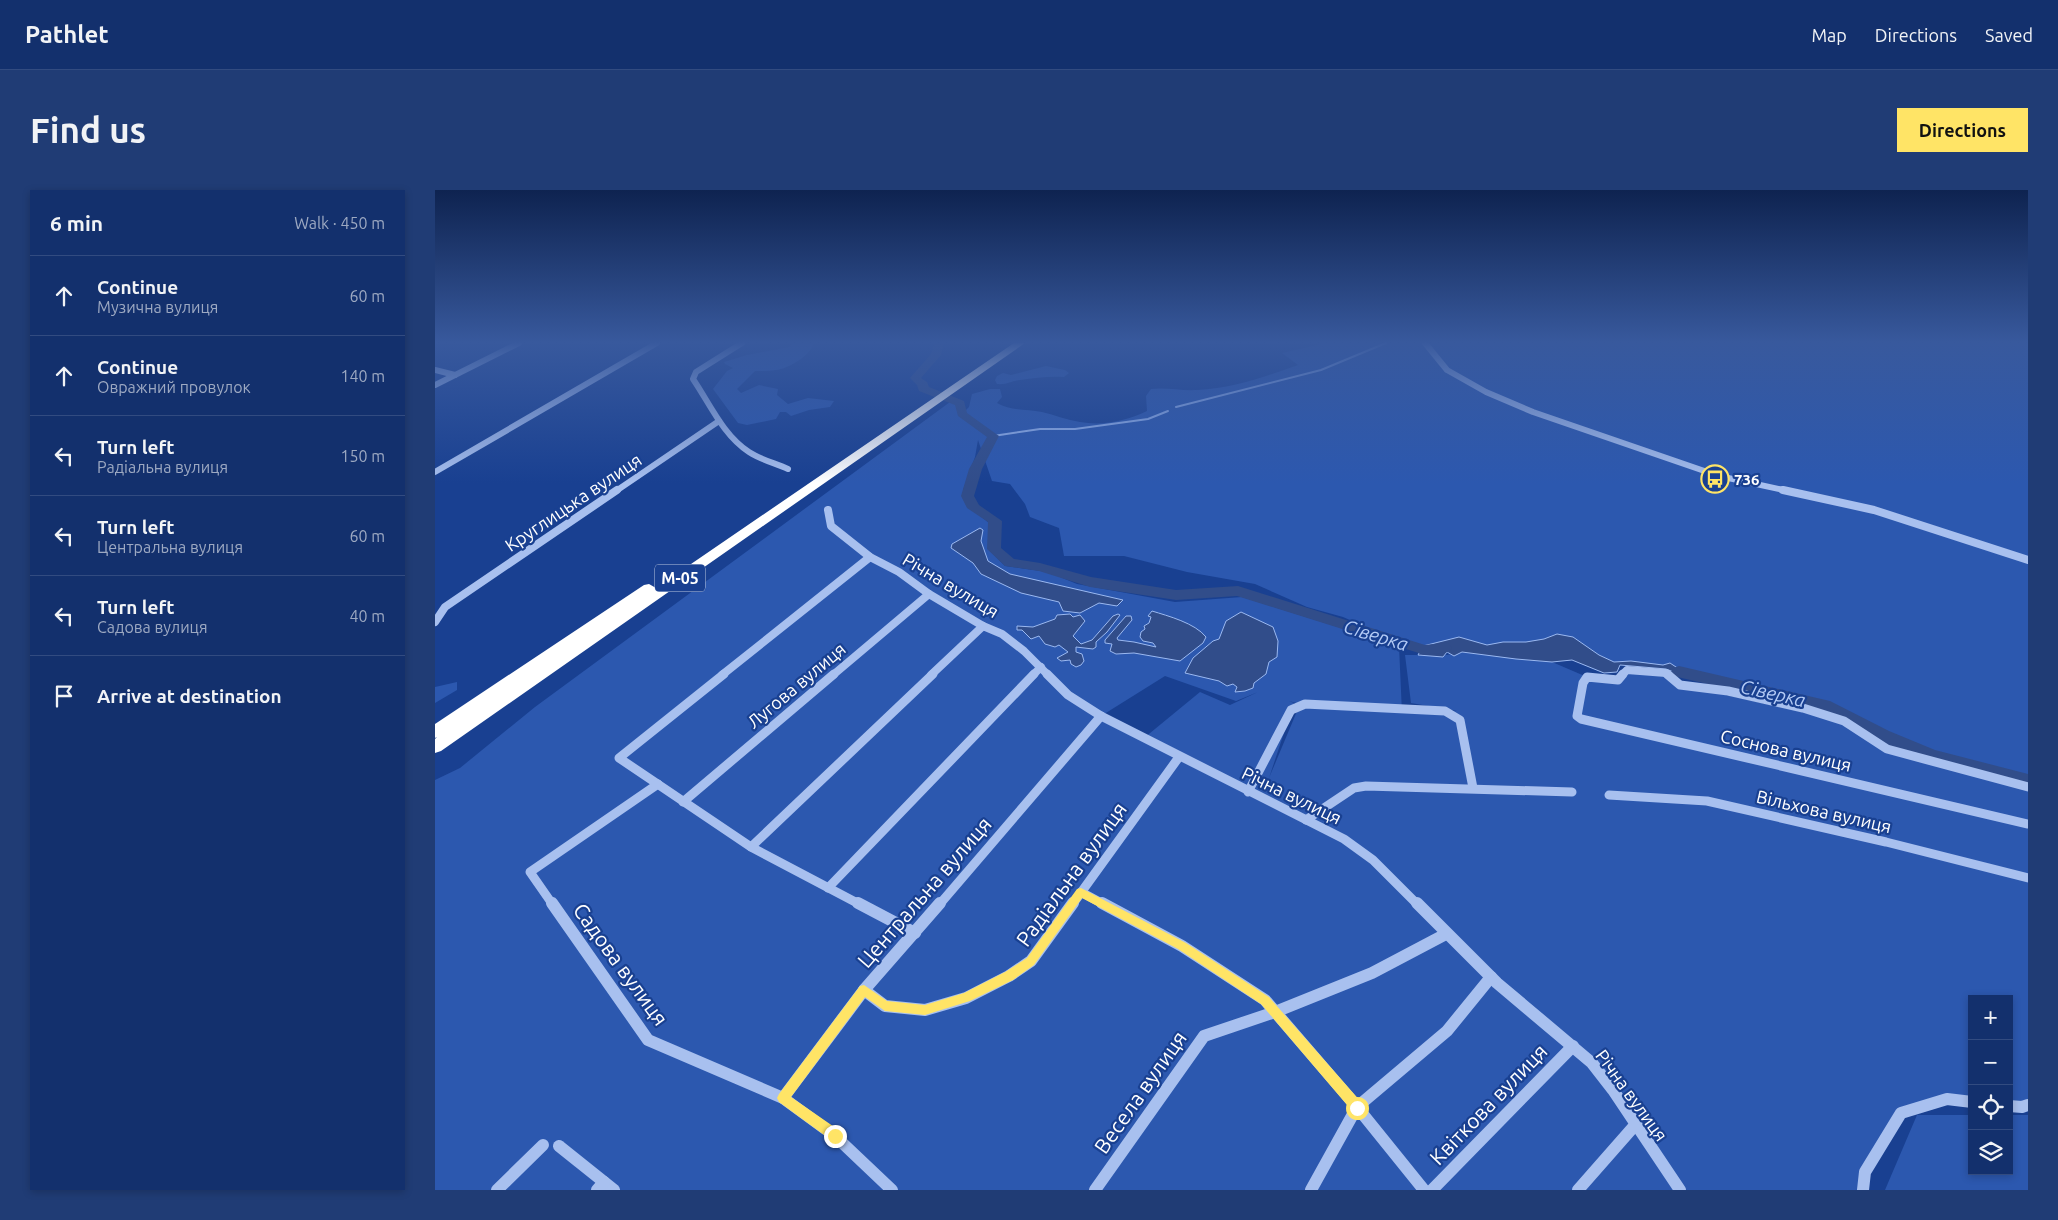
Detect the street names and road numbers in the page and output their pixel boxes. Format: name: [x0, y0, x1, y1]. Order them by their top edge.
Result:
street label: Круглицька вулиця: [501, 449, 645, 555]
street label: Річна вулиця: [900, 549, 1002, 621]
road number: М-05: [655, 564, 705, 592]
street label: Лугова вулиця: [743, 638, 849, 732]
street label: Соснова вулиця: [1719, 725, 1853, 775]
street label: Річна вулиця: [1239, 762, 1345, 828]
street label: Вільхова вулиця: [1755, 786, 1893, 836]
street label: Радіальна вулиця: [1011, 797, 1131, 951]
street label: Центральна вулиця: [852, 812, 996, 972]
street label: Садова вулиця: [569, 898, 673, 1030]
street label: Весела вулиця: [1089, 1026, 1191, 1158]
street label: Квіткова вулиця: [1424, 1039, 1552, 1169]
street label: Річна вулиця: [1592, 1045, 1672, 1145]

